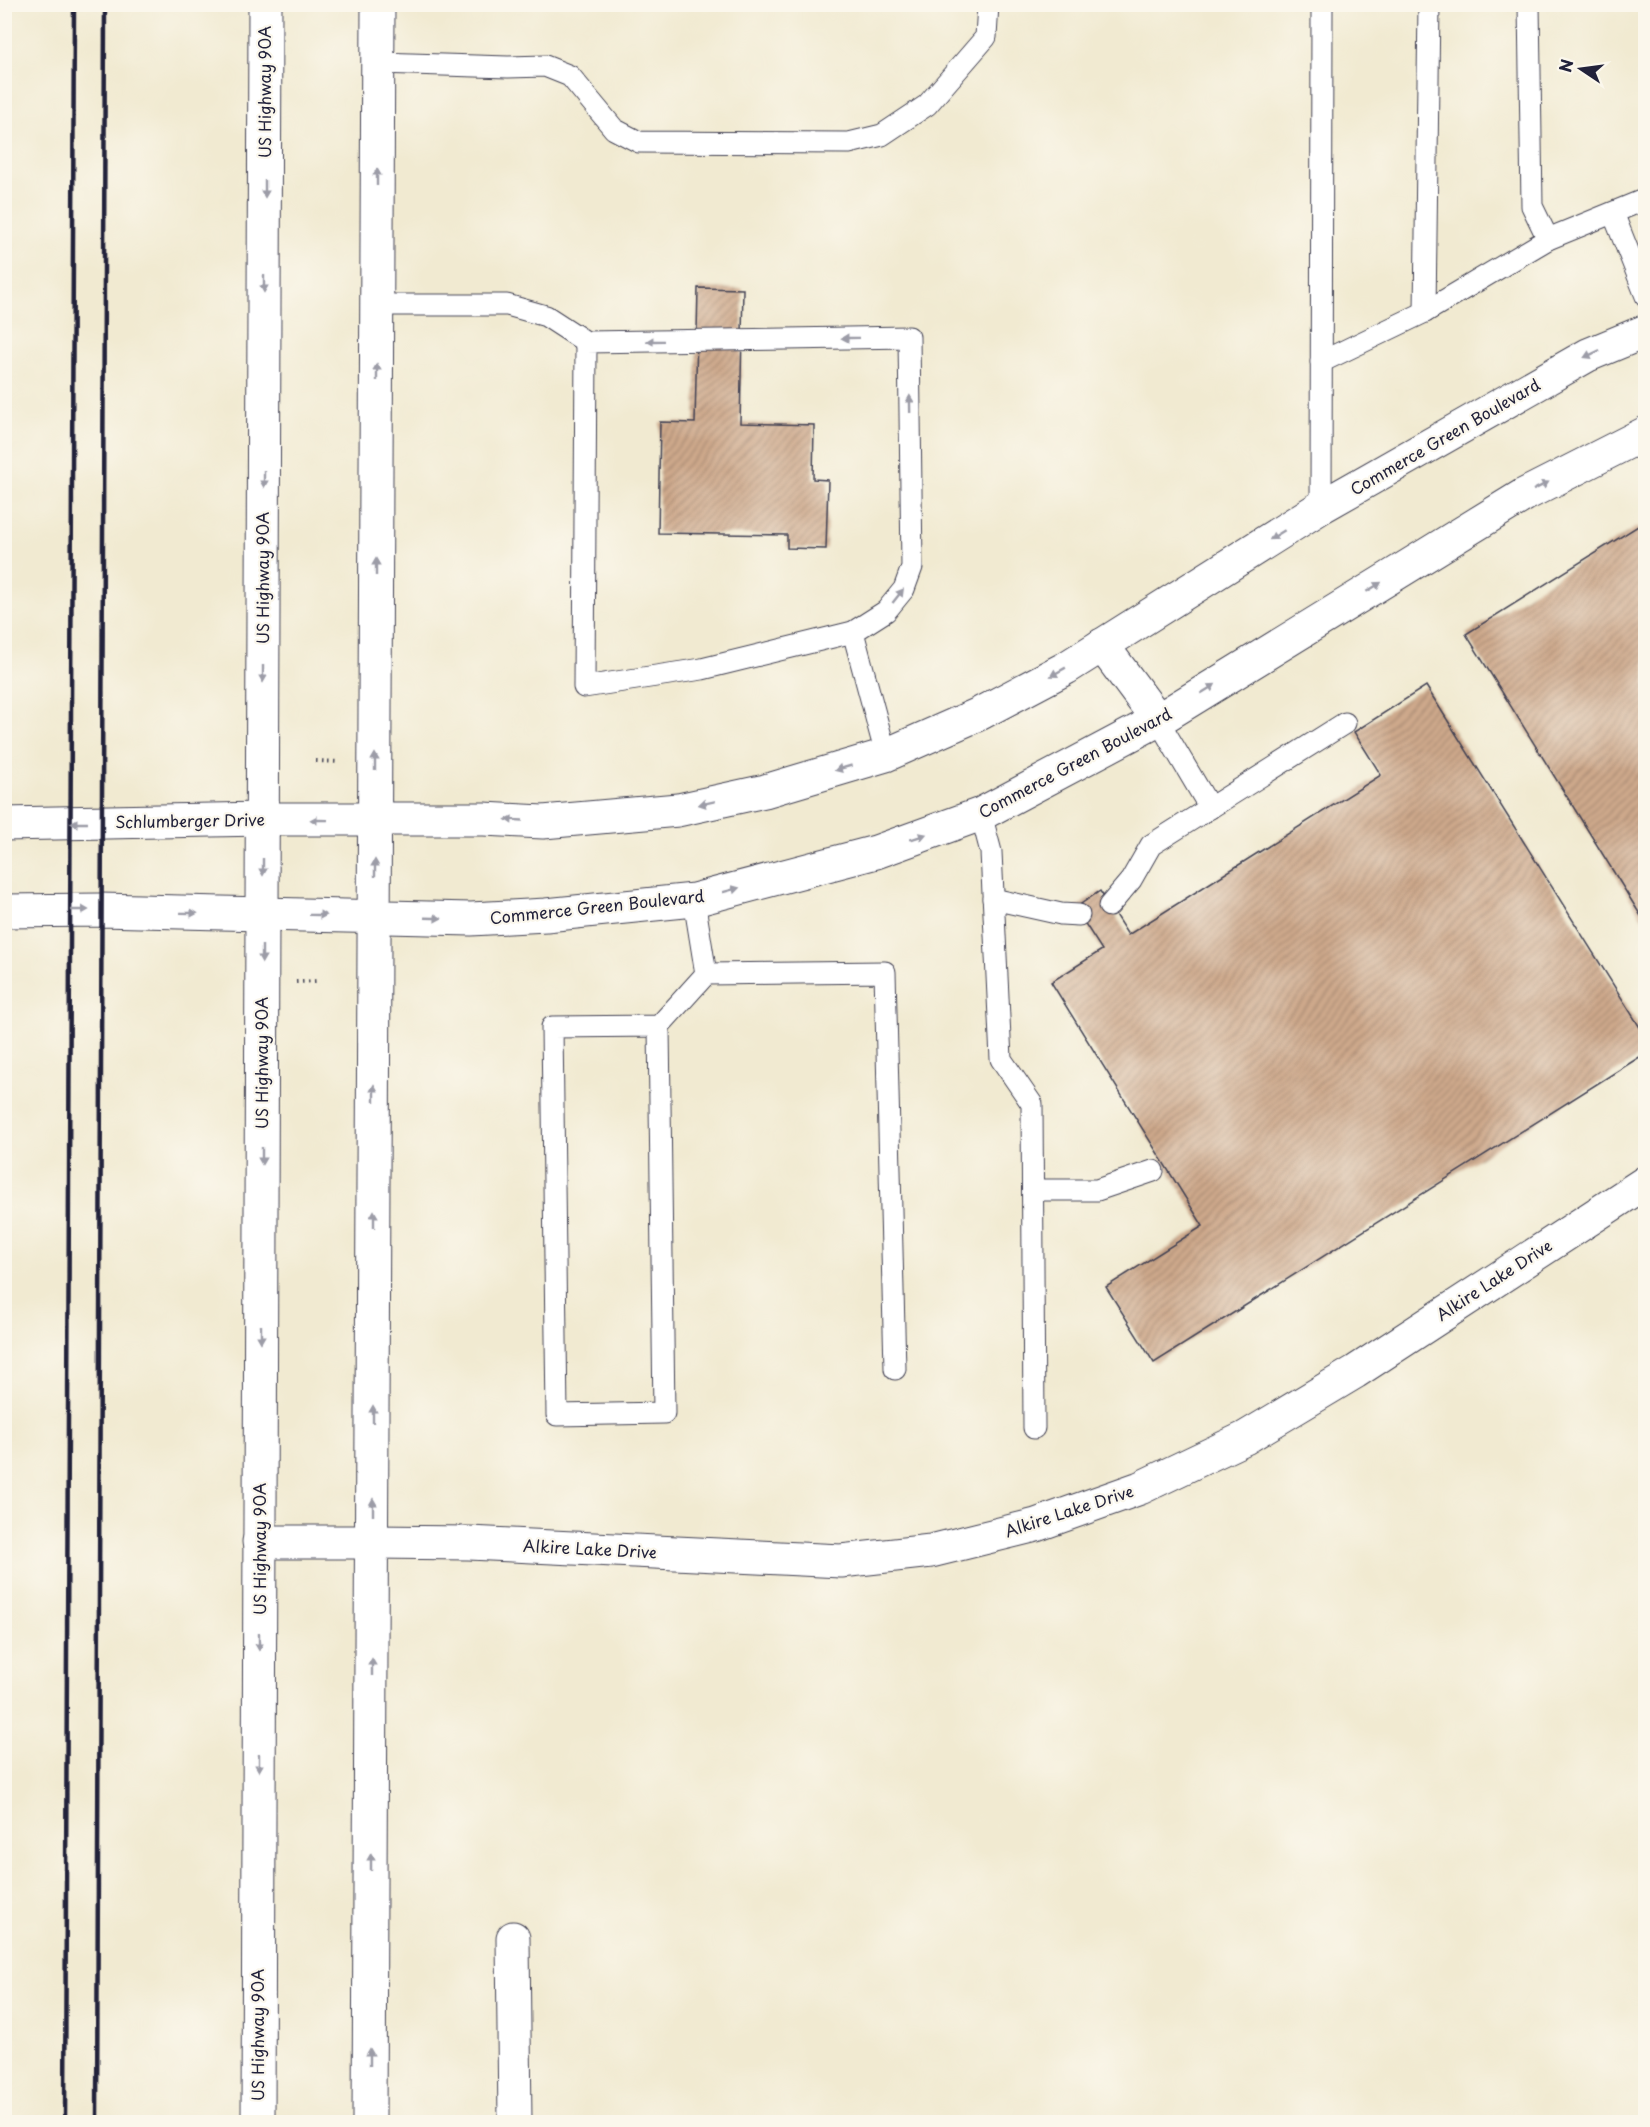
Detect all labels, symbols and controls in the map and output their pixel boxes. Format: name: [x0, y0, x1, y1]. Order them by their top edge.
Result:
street label: US Highway 90A: [252, 26, 276, 158]
north arrow: [1551, 39, 1611, 99]
text: N: [1552, 57, 1579, 74]
one-way arrow: [372, 168, 382, 187]
one-way arrow: [260, 179, 270, 198]
one-way arrow: [259, 274, 269, 293]
one-way arrow: [841, 333, 860, 343]
one-way arrow: [646, 336, 665, 346]
one-way arrow: [1582, 349, 1600, 359]
one-way arrow: [372, 363, 382, 382]
street label: Commerce Green Boulevard: [1345, 372, 1544, 500]
one-way arrow: [905, 395, 915, 414]
one-way arrow: [259, 469, 269, 488]
one-way arrow: [1532, 482, 1549, 491]
street label: US Highway 90A: [250, 512, 274, 644]
one-way arrow: [1269, 529, 1285, 540]
one-way arrow: [371, 558, 381, 577]
one-way arrow: [1366, 582, 1382, 593]
one-way arrow: [892, 588, 904, 604]
one-way arrow: [258, 664, 268, 683]
one-way arrow: [1050, 667, 1067, 677]
one-way arrow: [1200, 684, 1216, 695]
street label: Commerce Green Boulevard: [974, 701, 1176, 823]
one-way arrow: [370, 753, 380, 772]
one-way arrow: [834, 764, 852, 773]
one-way arrow: [698, 799, 717, 809]
street label: Schlumberger Drive: [115, 807, 265, 833]
one-way arrow: [309, 815, 328, 825]
one-way arrow: [504, 816, 523, 825]
one-way arrow: [69, 818, 88, 828]
one-way arrow: [909, 831, 927, 841]
one-way arrow: [258, 857, 268, 876]
one-way arrow: [370, 859, 380, 878]
street label: Commerce Green Boulevard: [488, 883, 706, 929]
one-way arrow: [722, 885, 740, 895]
one-way arrow: [71, 905, 90, 915]
one-way arrow: [180, 908, 199, 918]
one-way arrow: [309, 910, 328, 920]
one-way arrow: [423, 913, 442, 923]
one-way arrow: [257, 944, 267, 963]
street label: US Highway 90A: [249, 997, 273, 1129]
one-way arrow: [369, 1084, 379, 1103]
one-way arrow: [257, 1147, 267, 1166]
one-way arrow: [369, 1209, 379, 1228]
street label: Alkire Lake Drive: [1431, 1233, 1556, 1326]
one-way arrow: [256, 1324, 266, 1343]
one-way arrow: [368, 1404, 378, 1423]
street label: Alkire Lake Drive: [1001, 1478, 1136, 1542]
street label: US Highway 90A: [247, 1483, 271, 1615]
one-way arrow: [368, 1498, 378, 1517]
street label: Alkire Lake Drive: [523, 1533, 658, 1563]
one-way arrow: [254, 1633, 264, 1652]
one-way arrow: [367, 1658, 377, 1677]
one-way arrow: [254, 1753, 264, 1772]
one-way arrow: [366, 1853, 375, 1872]
street label: US Highway 90A: [245, 1969, 269, 2101]
one-way arrow: [365, 2048, 375, 2067]

